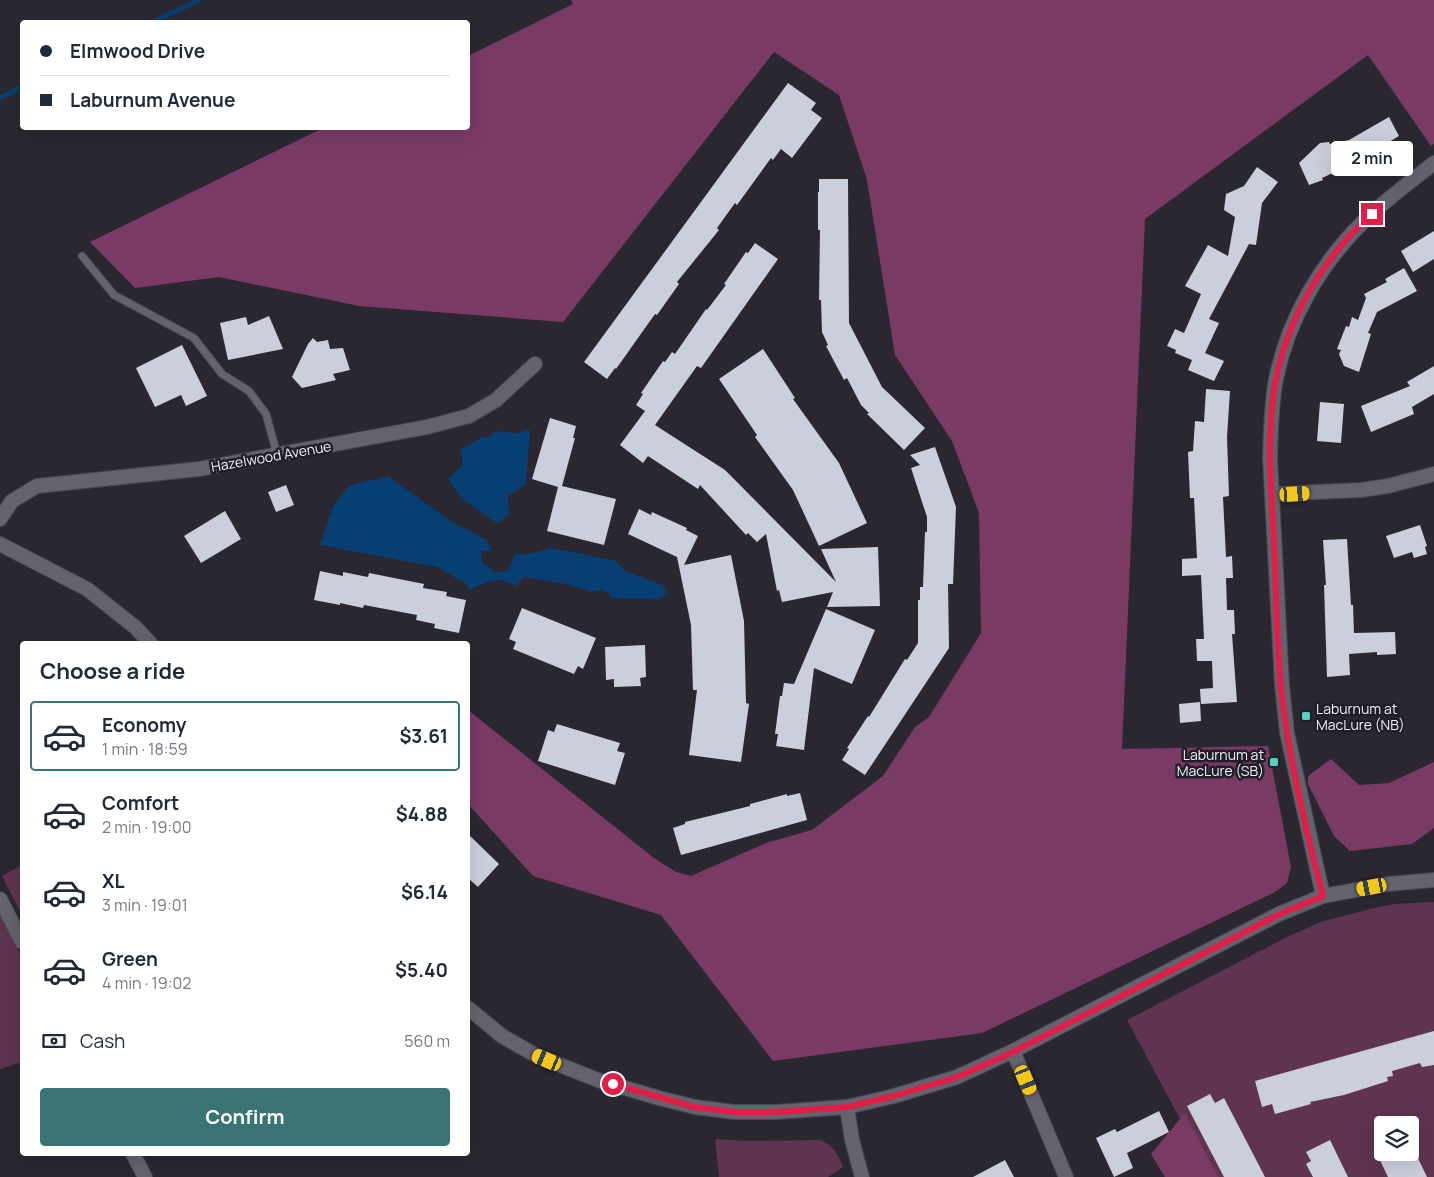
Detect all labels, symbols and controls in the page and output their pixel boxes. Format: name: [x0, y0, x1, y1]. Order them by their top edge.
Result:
text: Elmwood Drive: [70, 38, 205, 64]
text: Laburnum Avenue: [70, 87, 235, 113]
callout: 2 min: [1331, 142, 1413, 176]
text: 2 min: [1351, 147, 1393, 169]
route end: [1361, 203, 1383, 225]
street label: Hazelwood Avenue: [209, 436, 333, 476]
car: [1279, 486, 1310, 502]
text: Choose a ride: [40, 656, 185, 686]
place label: Laburnum at MacLure (NB): [1316, 699, 1405, 734]
marker: Laburnum at MacLure (NB): [1300, 710, 1312, 722]
text: Economy: [102, 712, 186, 738]
icon: car: [42, 714, 87, 759]
text: $3.61: [399, 723, 448, 749]
text: 1 min · 18:59: [102, 738, 188, 760]
place label: Laburnum at MacLure (SB): [1177, 745, 1264, 780]
marker: Laburnum at MacLure (SB): [1268, 756, 1280, 768]
text: Comfort: [102, 790, 179, 816]
icon: car: [42, 792, 87, 837]
text: $4.88: [396, 801, 448, 827]
text: 2 min · 19:00: [102, 816, 192, 838]
text: XL: [102, 868, 125, 894]
icon: car: [42, 870, 87, 915]
car: [1355, 877, 1388, 897]
text: $6.14: [401, 879, 448, 905]
text: 3 min · 19:01: [102, 894, 188, 916]
text: Green: [102, 946, 158, 972]
icon: car: [42, 948, 87, 993]
text: $5.40: [395, 957, 448, 983]
text: 4 min · 19:02: [102, 972, 191, 994]
icon: cash: [40, 1027, 68, 1055]
text: Cash: [80, 1028, 125, 1054]
text: 560 m: [404, 1030, 450, 1052]
car: [530, 1047, 563, 1073]
car: [1013, 1063, 1038, 1097]
route start: [602, 1073, 624, 1095]
button: Confirm: [40, 1088, 450, 1146]
map controls: [1374, 1116, 1419, 1161]
button: layers: [1374, 1116, 1419, 1161]

